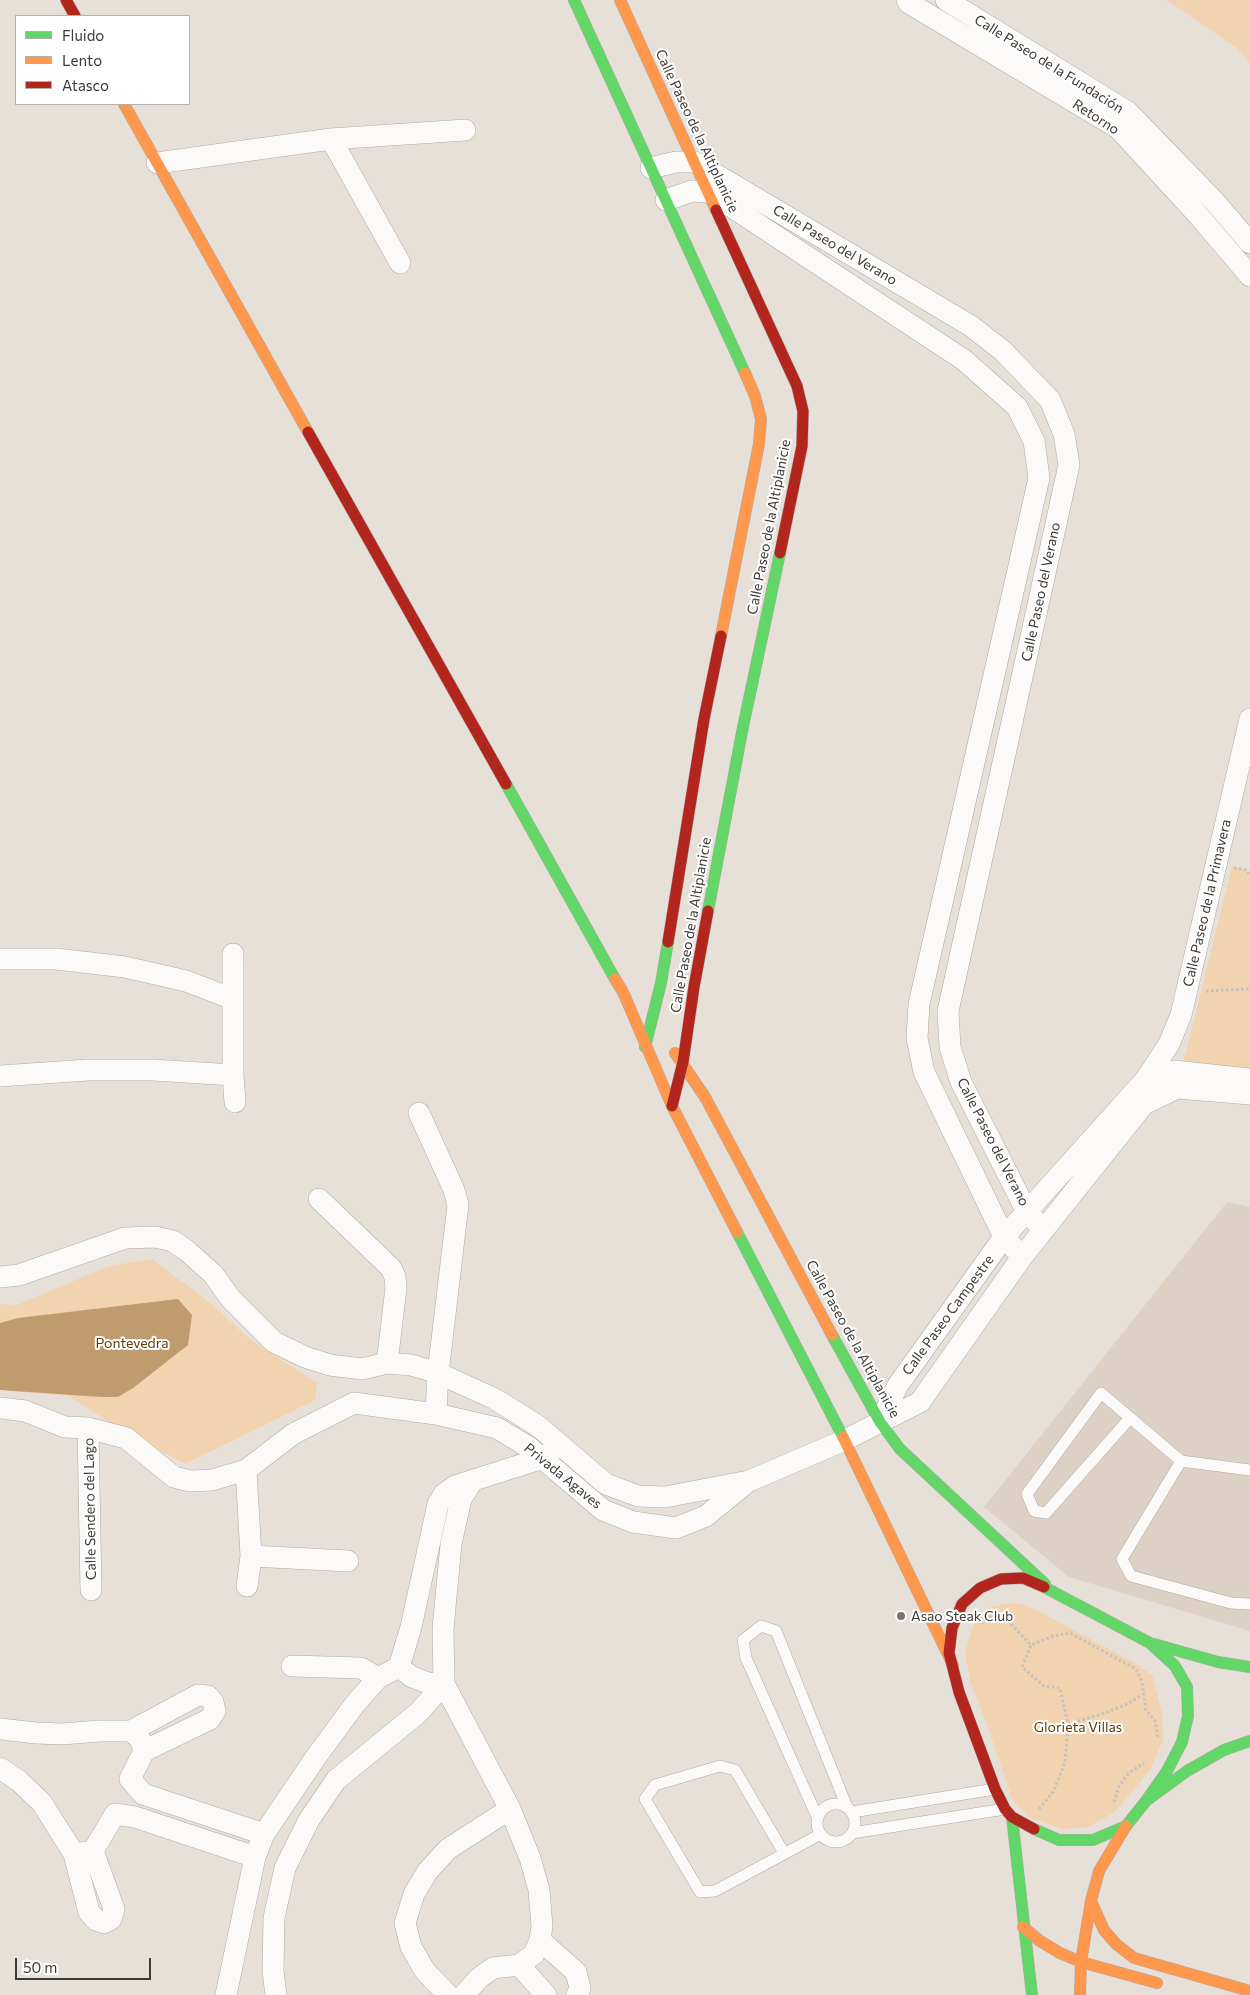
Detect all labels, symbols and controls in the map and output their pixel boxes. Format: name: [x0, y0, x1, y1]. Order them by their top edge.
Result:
street label: Calle Paseo de la Fundación: [971, 11, 1127, 117]
legend: [15, 15, 190, 105]
text: Fluido: [62, 26, 104, 44]
street label: Calle Paseo de la Altiplanicie: [652, 47, 742, 215]
text: Lento: [62, 51, 102, 69]
text: Atasco: [62, 76, 109, 94]
street label: Retorno: [1070, 96, 1122, 138]
street label: Calle Paseo del Verano: [770, 201, 900, 289]
street label: Calle Paseo de la Altiplanicie: [744, 438, 794, 616]
street label: Calle Paseo del Verano: [1018, 521, 1064, 663]
street label: Calle Paseo de la Primavera: [1180, 818, 1234, 988]
street label: Calle Paseo de la Altiplanicie: [667, 836, 715, 1014]
street label: Calle Paseo del Verano: [953, 1075, 1033, 1209]
street label: Calle Paseo Campestre: [899, 1252, 997, 1378]
street label: Calle Paseo de la Altiplanicie: [803, 1257, 903, 1421]
park label: Pontevedra: [96, 1335, 168, 1351]
street label: Calle Sendero del Lago: [80, 1438, 100, 1580]
street label: Privada Agaves: [521, 1440, 605, 1512]
place label: Asao Steak Club: [911, 1608, 1013, 1624]
marker: Asao Steak Club: [895, 1610, 907, 1622]
park label: Glorieta Villas: [1034, 1719, 1122, 1735]
scale bar: [18, 1948, 154, 1980]
text: 50 m: [23, 1958, 57, 1976]

